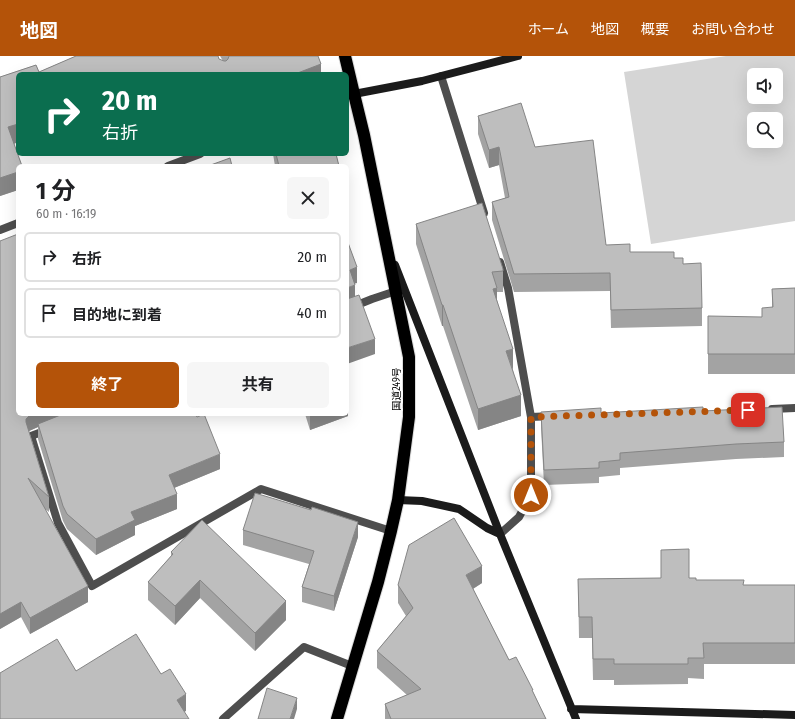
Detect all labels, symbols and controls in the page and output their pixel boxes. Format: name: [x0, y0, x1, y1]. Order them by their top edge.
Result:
text: 地図: [20, 19, 58, 42]
text: ホーム: [527, 21, 569, 38]
text: 地図: [591, 21, 619, 38]
text: 概要: [641, 21, 669, 38]
text: お問い合わせ: [691, 21, 775, 38]
map controls: [747, 68, 783, 148]
button: sound: [747, 68, 783, 104]
text: 20 m: [102, 84, 157, 117]
icon: right: [36, 88, 88, 140]
button: search: [747, 112, 783, 148]
text: 右折: [102, 122, 138, 144]
text: 1 分: [36, 177, 75, 205]
button: close: [287, 177, 329, 219]
text: 60 m · 16:19: [36, 206, 96, 221]
icon: right: [38, 246, 60, 268]
text: 20 m: [298, 248, 327, 266]
text: 右折: [72, 250, 102, 268]
icon: arrive: [38, 302, 60, 324]
text: 40 m: [297, 304, 327, 322]
text: 目的地に到着: [72, 306, 162, 324]
button: 終了: [36, 362, 179, 408]
button: 共有: [187, 362, 329, 408]
street label: 国道249号: [391, 367, 403, 411]
pin: [731, 393, 765, 427]
icon: arrive: [737, 399, 759, 421]
position arrow: [510, 474, 552, 516]

